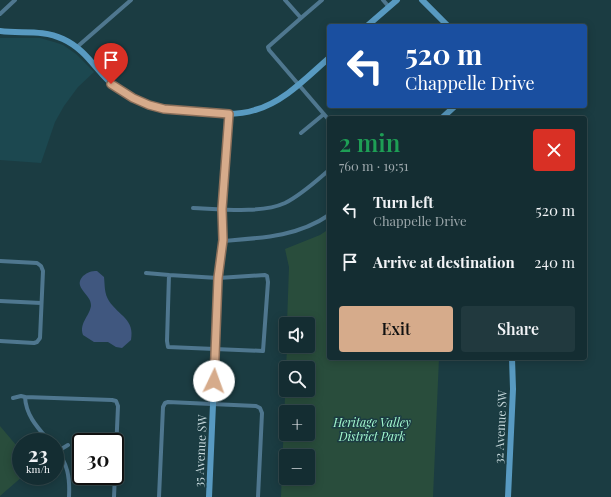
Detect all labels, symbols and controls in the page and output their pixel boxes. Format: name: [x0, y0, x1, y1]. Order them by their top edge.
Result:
text: 520 m: [405, 35, 482, 72]
icon: left: [339, 40, 391, 92]
pin: [94, 43, 128, 84]
icon: arrive: [100, 49, 122, 71]
text: Chappelle Drive: [405, 71, 535, 95]
text: 2 min: [339, 126, 400, 158]
button: close: [533, 129, 575, 171]
text: 760 m · 19:51: [339, 157, 409, 174]
text: Turn left: [373, 192, 434, 212]
icon: left: [339, 199, 361, 221]
text: 520 m: [536, 200, 575, 220]
text: Chappelle Drive: [373, 212, 467, 229]
icon: arrive: [339, 251, 361, 273]
text: Arrive at destination: [373, 252, 515, 272]
text: 240 m: [534, 252, 575, 272]
button: Exit: [339, 306, 453, 352]
button: Share: [461, 306, 575, 352]
map controls: [279, 317, 315, 485]
button: sound: [279, 317, 315, 353]
position arrow: [193, 360, 235, 402]
button: search: [279, 361, 315, 397]
street label: 32 Avenue SW: [490, 390, 510, 464]
button: +: [279, 405, 315, 441]
street label: 35 Avenue SW: [190, 414, 210, 488]
park label: Heritage Valley District Park: [332, 414, 411, 444]
speed limit sign: 30: [72, 433, 124, 485]
text: 23: [28, 440, 48, 467]
button: −: [279, 449, 315, 485]
text: km/h: [26, 462, 50, 476]

